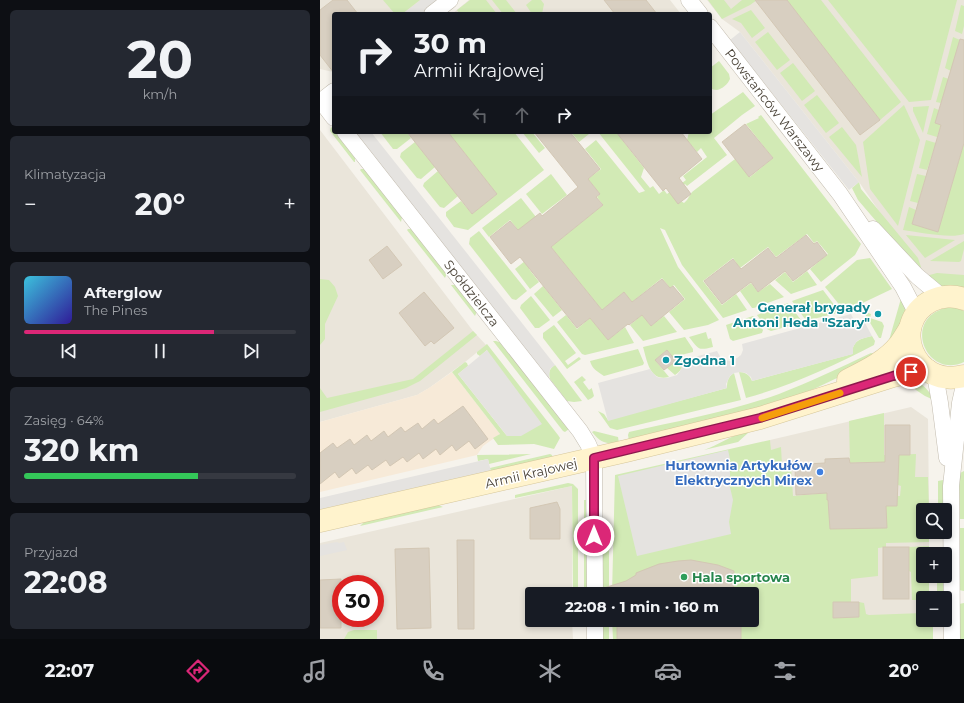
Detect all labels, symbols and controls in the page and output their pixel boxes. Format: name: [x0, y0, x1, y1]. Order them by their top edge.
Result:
text: 30 m: [414, 26, 487, 60]
text: 20: [127, 28, 193, 91]
icon: right: [348, 28, 400, 80]
street label: Powstańców Warszawy: [722, 45, 829, 175]
text: Armii Krajowej: [414, 60, 544, 82]
text: km/h: [143, 86, 177, 102]
icon: left: [469, 104, 491, 126]
icon: ahead: [511, 104, 533, 126]
icon: right: [553, 104, 575, 126]
text: Klimatyzacja: [24, 166, 106, 182]
text: 20°: [135, 186, 185, 223]
text: −: [24, 191, 37, 218]
text: +: [283, 191, 296, 218]
street label: Spółdzielcza: [441, 256, 503, 330]
text: Afterglow: [84, 283, 162, 302]
place label: Generał brygady Antoni Heda "Szary": [732, 299, 870, 330]
text: The Pines: [84, 302, 147, 318]
marker: Generał brygady Antoni Heda "Szary": [873, 309, 883, 319]
icon: previous: [58, 340, 80, 362]
icon: pause: [149, 340, 171, 362]
icon: next: [240, 340, 262, 362]
place label: Zgodna 1: [674, 352, 735, 368]
marker: Zgodna 1: [661, 355, 671, 365]
pin: [894, 355, 928, 389]
icon: arrive: [900, 361, 922, 383]
text: Zasięg · 64%: [24, 412, 104, 428]
text: 320 km: [24, 432, 139, 469]
street label: Armii Krajowej: [483, 455, 579, 491]
place label: Hurtownia Artykułów Elektrycznych Mirex: [665, 457, 813, 488]
marker: Hurtownia Artykułów Elektrycznych Mirex: [815, 467, 825, 477]
map controls: [916, 503, 952, 627]
button: search: [916, 503, 952, 539]
position arrow: [573, 515, 615, 557]
text: Przyjazd: [24, 544, 78, 560]
button: +: [916, 547, 952, 583]
text: 22:08: [24, 564, 107, 601]
place label: Hala sportowa: [692, 569, 790, 585]
marker: Hala sportowa: [679, 572, 689, 582]
speed limit sign: 30: [332, 575, 384, 627]
button: −: [916, 591, 952, 627]
text: 22:08 · 1 min · 160 m: [565, 597, 719, 616]
icon: directions: [184, 657, 212, 685]
icon: music: [301, 657, 329, 685]
icon: phone: [419, 657, 447, 685]
icon: climate: [536, 657, 564, 685]
icon: car: [654, 657, 682, 685]
icon: filters: [771, 657, 799, 685]
text: 22:07: [45, 660, 94, 682]
text: 20°: [889, 660, 919, 682]

